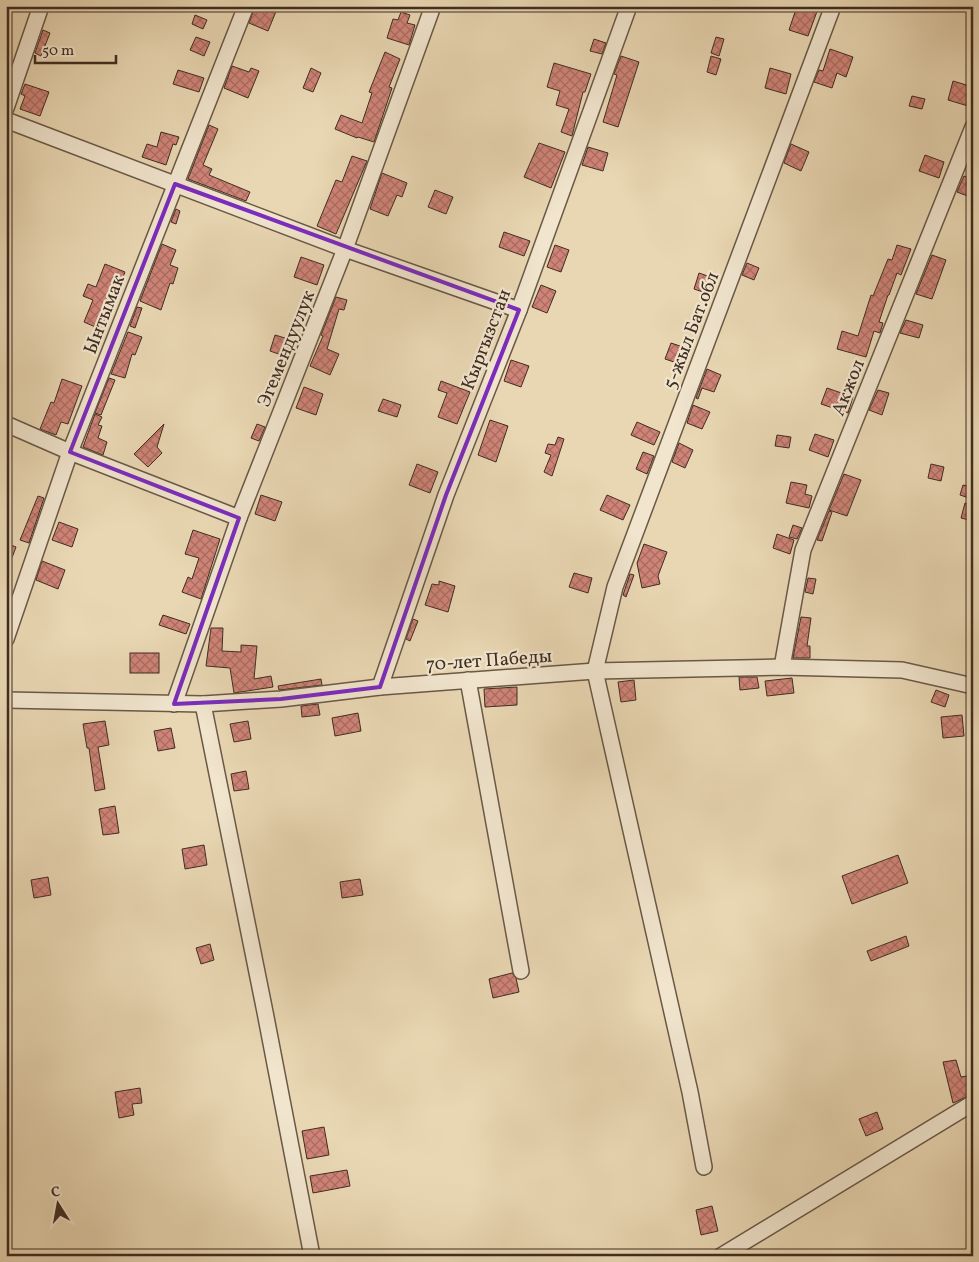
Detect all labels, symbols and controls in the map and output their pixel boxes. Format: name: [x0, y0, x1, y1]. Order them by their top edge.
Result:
scale bar: [35, 32, 116, 64]
text: 50 m: [42, 41, 74, 62]
street label: 5-жыл Бат.обл: [658, 268, 726, 393]
street label: Ынтымак: [78, 271, 132, 358]
street label: Кыргызстан: [456, 285, 518, 394]
street label: Эгемендуулук: [252, 287, 322, 411]
street label: Акжол: [826, 356, 872, 420]
street label: 70-лет Пабеды: [425, 644, 553, 678]
north arrow: [32, 1180, 82, 1230]
text: С: [50, 1183, 62, 1203]

